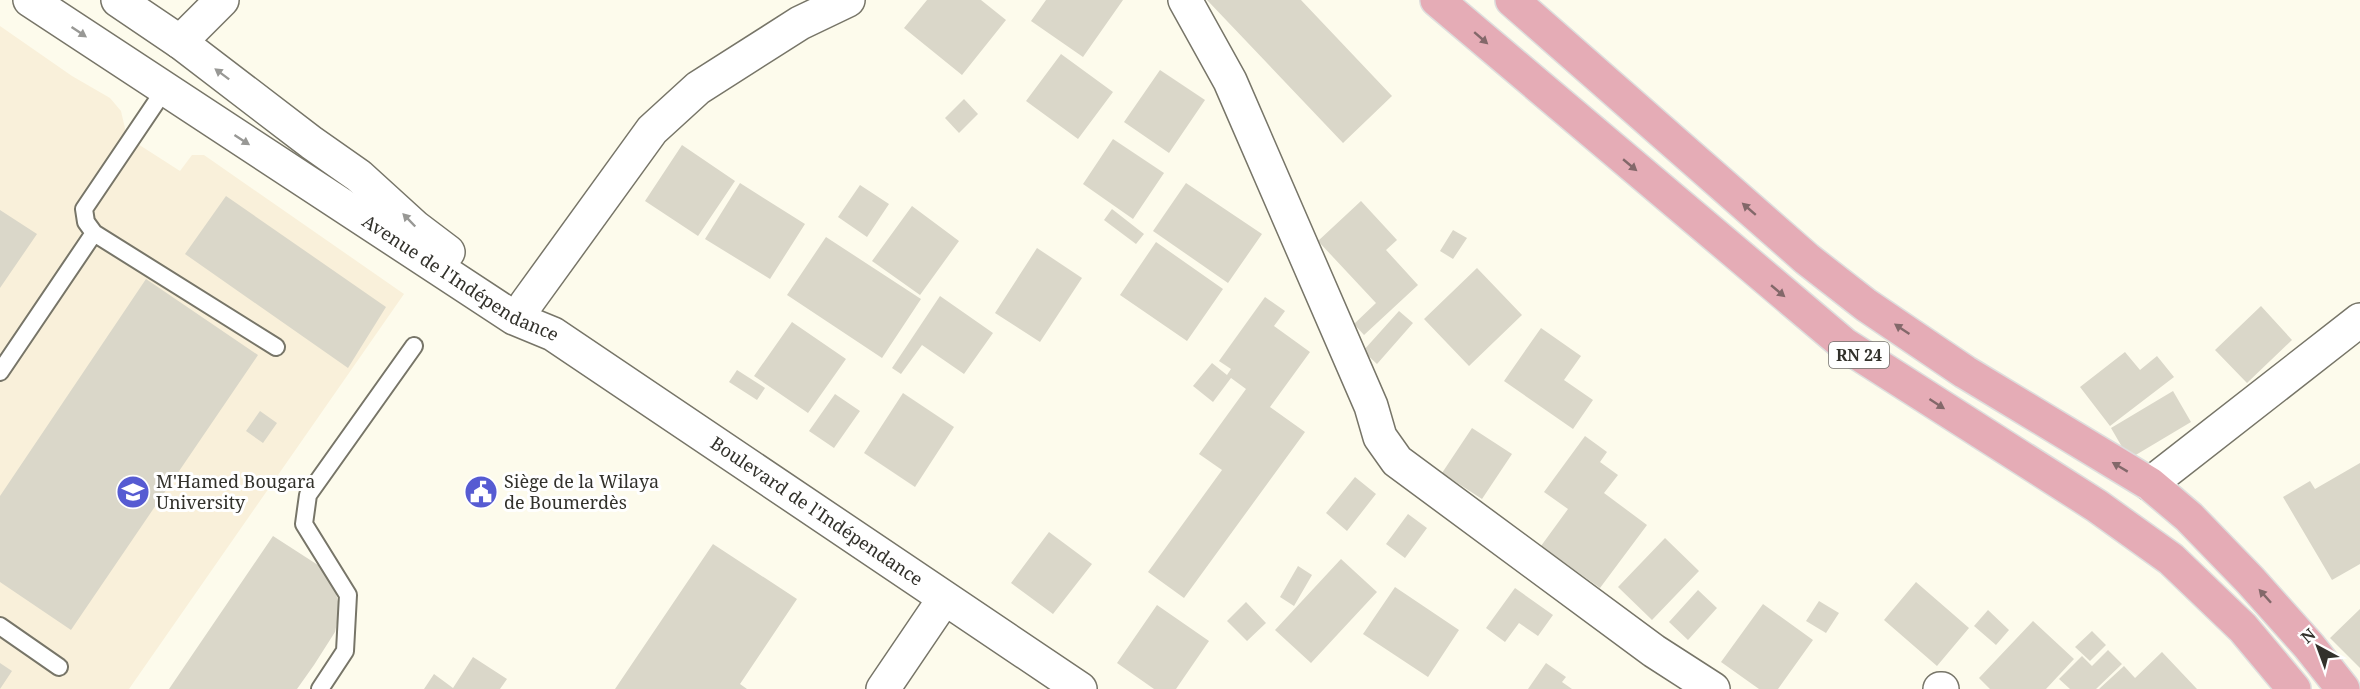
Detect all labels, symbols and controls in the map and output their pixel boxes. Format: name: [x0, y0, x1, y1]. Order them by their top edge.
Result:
one-way arrow: [71, 26, 87, 37]
one-way arrow: [1473, 31, 1488, 44]
one-way arrow: [215, 69, 230, 81]
one-way arrow: [234, 134, 250, 145]
one-way arrow: [1622, 158, 1638, 171]
one-way arrow: [1742, 202, 1757, 216]
street label: Avenue de l'Indépendance: [358, 209, 564, 346]
one-way arrow: [402, 214, 416, 228]
one-way arrow: [1770, 284, 1785, 297]
one-way arrow: [1894, 324, 1910, 335]
road number: RN 24: [1829, 342, 1889, 368]
one-way arrow: [1929, 398, 1945, 409]
street label: Boulevard de l'Indépendance: [706, 431, 928, 591]
one-way arrow: [2112, 462, 2129, 472]
place label: M'Hamed Bougara University: [156, 469, 315, 514]
place label: Siège de la Wilaya de Boumerdès: [504, 469, 659, 514]
school or university icon: M'Hamed Bougara University: [115, 474, 151, 510]
public building icon: Siège de la Wilaya de Boumerdès: [463, 474, 499, 510]
one-way arrow: [2259, 589, 2272, 604]
north arrow: [2288, 617, 2348, 677]
text: N: [2296, 623, 2320, 648]

